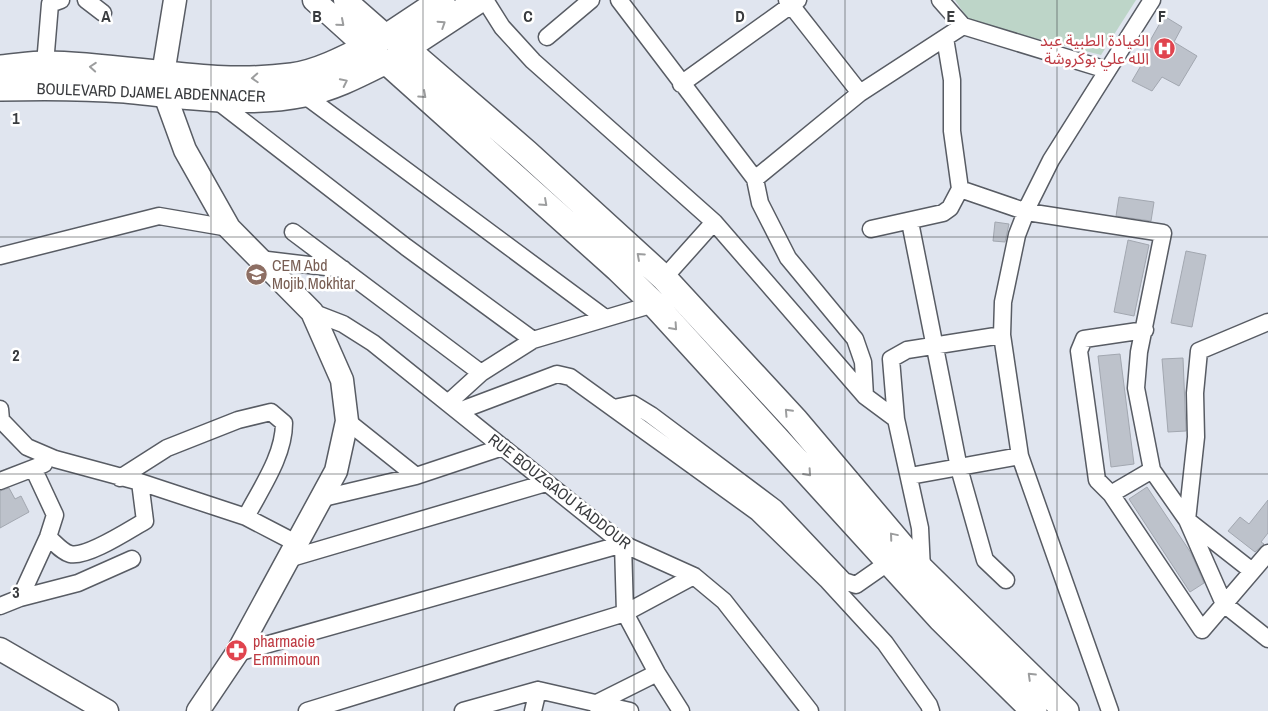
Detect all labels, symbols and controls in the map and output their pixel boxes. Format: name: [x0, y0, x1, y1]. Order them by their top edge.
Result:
text: A: [101, 5, 111, 27]
text: B: [312, 5, 322, 27]
text: C: [523, 5, 533, 27]
text: D: [735, 5, 745, 27]
text: E: [947, 5, 956, 27]
text: F: [1158, 5, 1166, 27]
one-way arrow: [335, 17, 344, 26]
one-way arrow: [437, 21, 446, 30]
place label: العيادة الطبية عبد الله علي بوكروشة: [1040, 29, 1149, 71]
hospital icon: العيادة الطبية عبد الله علي بوكروشة: [1153, 37, 1177, 61]
one-way arrow: [88, 62, 96, 73]
one-way arrow: [250, 73, 258, 83]
street label: BOULEVARD DJAMEL ABDENNACER: [36, 77, 266, 107]
one-way arrow: [338, 78, 347, 88]
one-way arrow: [417, 89, 426, 98]
text: 1: [12, 107, 20, 129]
one-way arrow: [539, 197, 548, 206]
one-way arrow: [636, 253, 645, 262]
place label: CEM Abd Mojib Mokhtar: [272, 254, 356, 294]
school or university icon: CEM Abd Mojib Mokhtar: [244, 262, 268, 286]
one-way arrow: [669, 321, 678, 330]
text: 2: [12, 344, 20, 366]
one-way arrow: [785, 409, 794, 418]
street label: RUE BOUZGAOU KADDOUR: [484, 428, 636, 554]
one-way arrow: [802, 467, 811, 476]
one-way arrow: [890, 532, 899, 541]
text: 3: [12, 581, 20, 603]
place label: pharmacie Emmimoun: [253, 630, 320, 670]
pharmacy icon: pharmacie Emmimoun: [225, 638, 249, 662]
one-way arrow: [1028, 673, 1037, 682]

